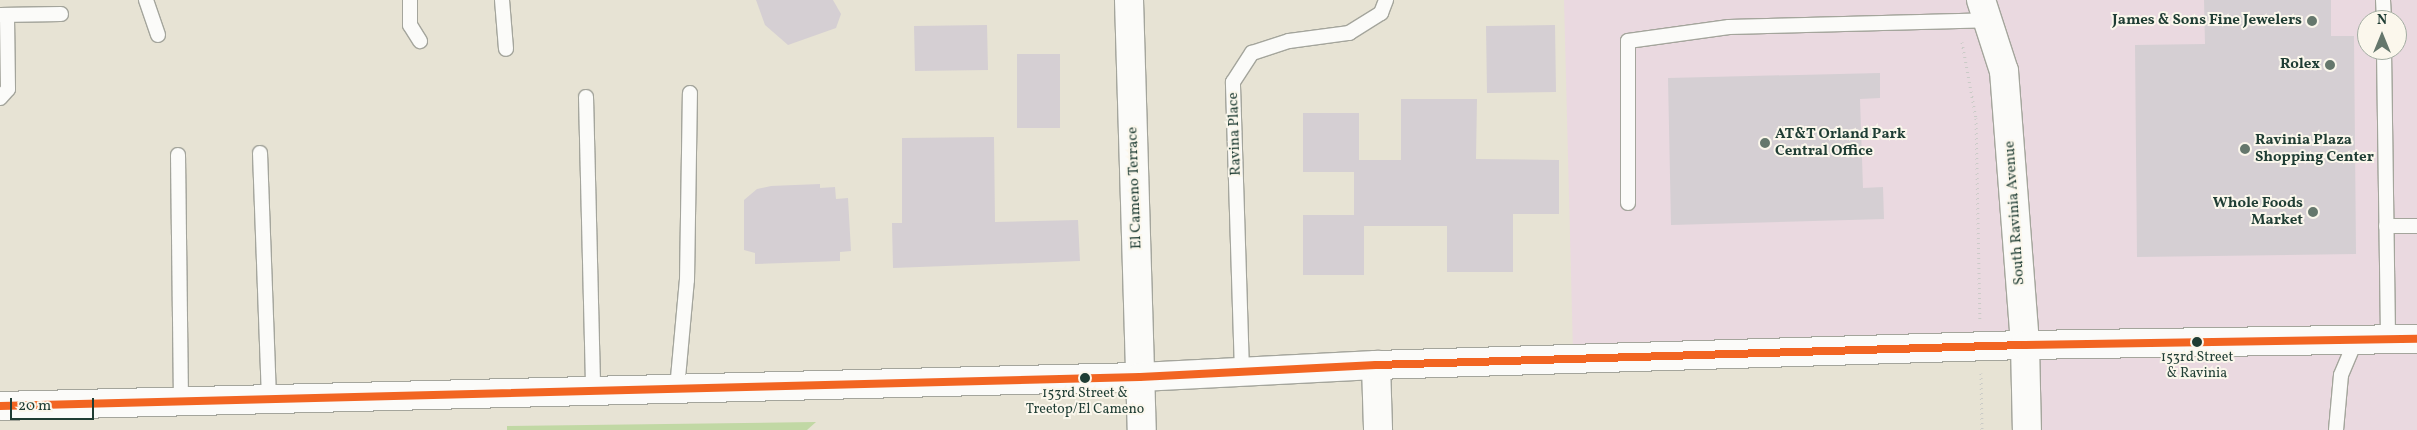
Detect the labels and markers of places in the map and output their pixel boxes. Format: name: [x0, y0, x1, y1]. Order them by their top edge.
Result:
place label: James & Sons Fine Jewelers: [2112, 12, 2302, 30]
marker: James & Sons Fine Jewelers: [2306, 15, 2318, 27]
place label: Rolex: [2280, 56, 2320, 74]
marker: Rolex: [2324, 59, 2336, 71]
place label: AT&T Orland Park Central Office: [1775, 125, 1906, 160]
place label: Ravinia Plaza Shopping Center: [2255, 131, 2374, 166]
marker: AT&T Orland Park Central Office: [1759, 137, 1771, 149]
marker: Ravinia Plaza Shopping Center: [2239, 143, 2251, 155]
place label: Whole Foods Market: [2213, 194, 2303, 229]
marker: Whole Foods Market: [2307, 206, 2319, 218]
marker: 153rd Street & Ravinia: [2192, 337, 2202, 347]
place label: 153rd Street & Ravinia: [2161, 350, 2233, 382]
marker: 153rd Street & Treetop/El Cameno: [1080, 373, 1090, 383]
place label: 153rd Street & Treetop/El Cameno: [1026, 386, 1144, 418]

